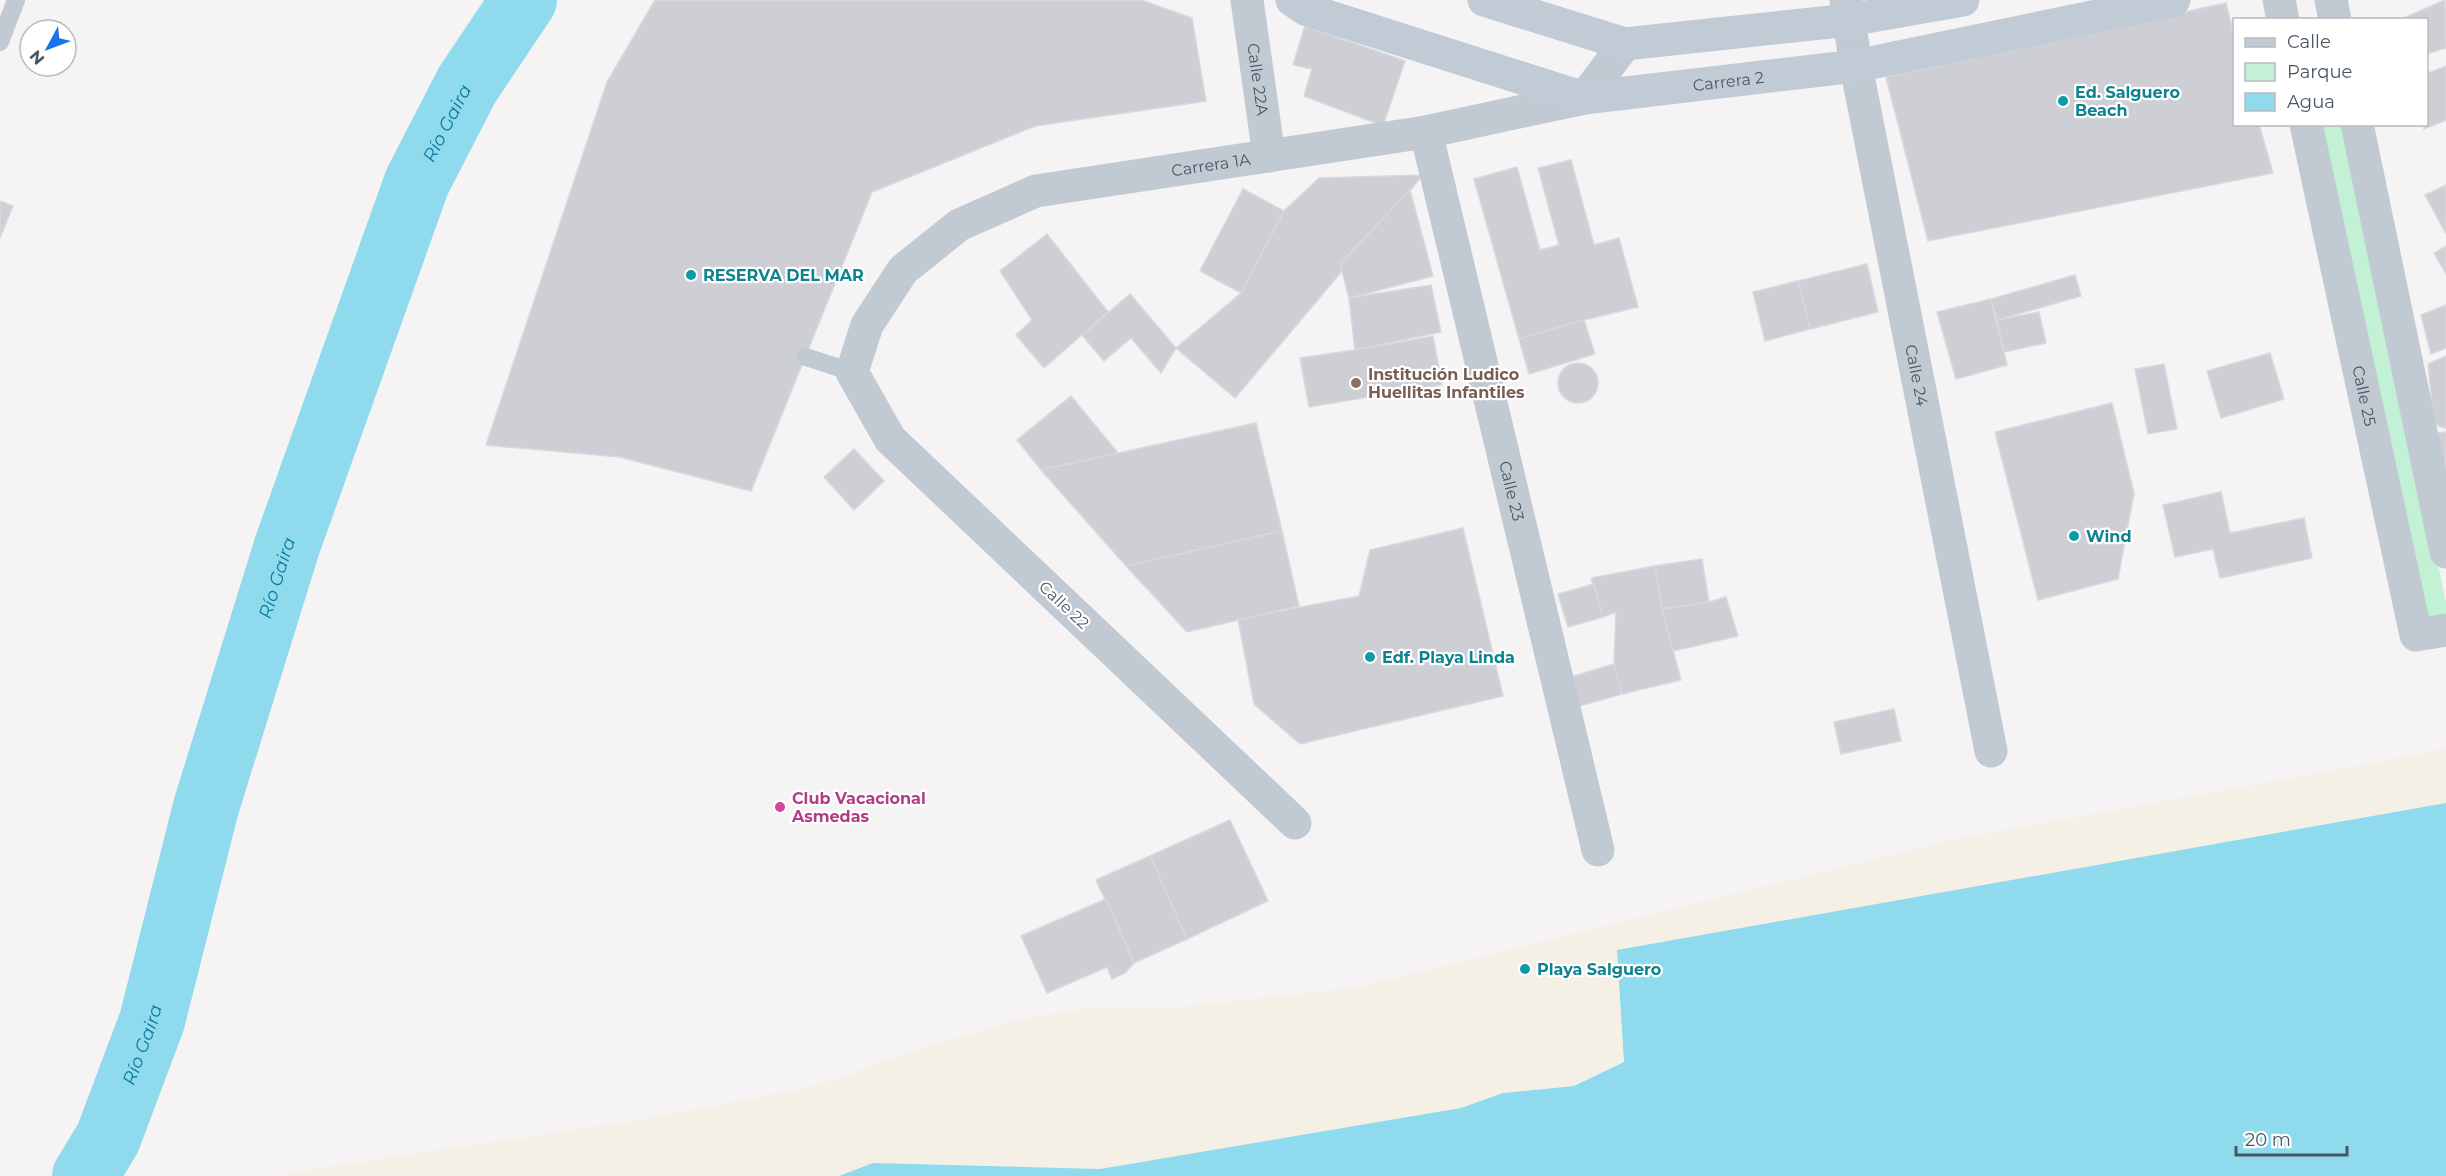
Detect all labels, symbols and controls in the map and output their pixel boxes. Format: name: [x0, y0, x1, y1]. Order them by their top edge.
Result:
north arrow: [18, 18, 78, 78]
legend: [2233, 18, 2428, 126]
text: Calle: [2287, 31, 2331, 53]
street label: Calle 22A: [1244, 42, 1273, 117]
text: N: [26, 46, 48, 69]
text: Parque: [2287, 61, 2353, 83]
street label: Carrera 2: [1692, 67, 1765, 95]
water label: Río Gaira: [418, 81, 476, 166]
place label: Ed. Salguero Beach: [2075, 83, 2180, 120]
text: Agua: [2287, 91, 2335, 113]
marker: Ed. Salguero Beach: [2056, 94, 2070, 108]
street label: Carrera 1A: [1170, 149, 1252, 180]
place label: RESERVA DEL MAR: [703, 266, 864, 285]
marker: RESERVA DEL MAR: [684, 268, 698, 282]
street label: Calle 24: [1902, 343, 1932, 408]
street label: Calle 25: [2349, 364, 2380, 428]
place label: Institución Ludico Huellitas Infantiles: [1368, 365, 1525, 402]
marker: Institución Ludico Huellitas Infantiles: [1349, 376, 1363, 390]
street label: Calle 23: [1496, 459, 1528, 523]
place label: Wind: [2086, 527, 2132, 546]
marker: Wind: [2067, 529, 2081, 543]
water label: Río Gaira: [254, 534, 300, 621]
street label: Calle 22: [1035, 577, 1093, 633]
place label: Edf. Playa Linda: [1382, 648, 1515, 667]
marker: Edf. Playa Linda: [1363, 650, 1377, 664]
place label: Club Vacacional Asmedas: [791, 789, 926, 826]
marker: Club Vacacional Asmedas: [773, 800, 787, 814]
place label: Playa Salguero: [1537, 960, 1661, 979]
marker: Playa Salguero: [1518, 962, 1532, 976]
water label: Río Gaira: [118, 1002, 167, 1088]
scale bar: [2236, 1119, 2347, 1157]
text: 20 m: [2245, 1129, 2291, 1151]

